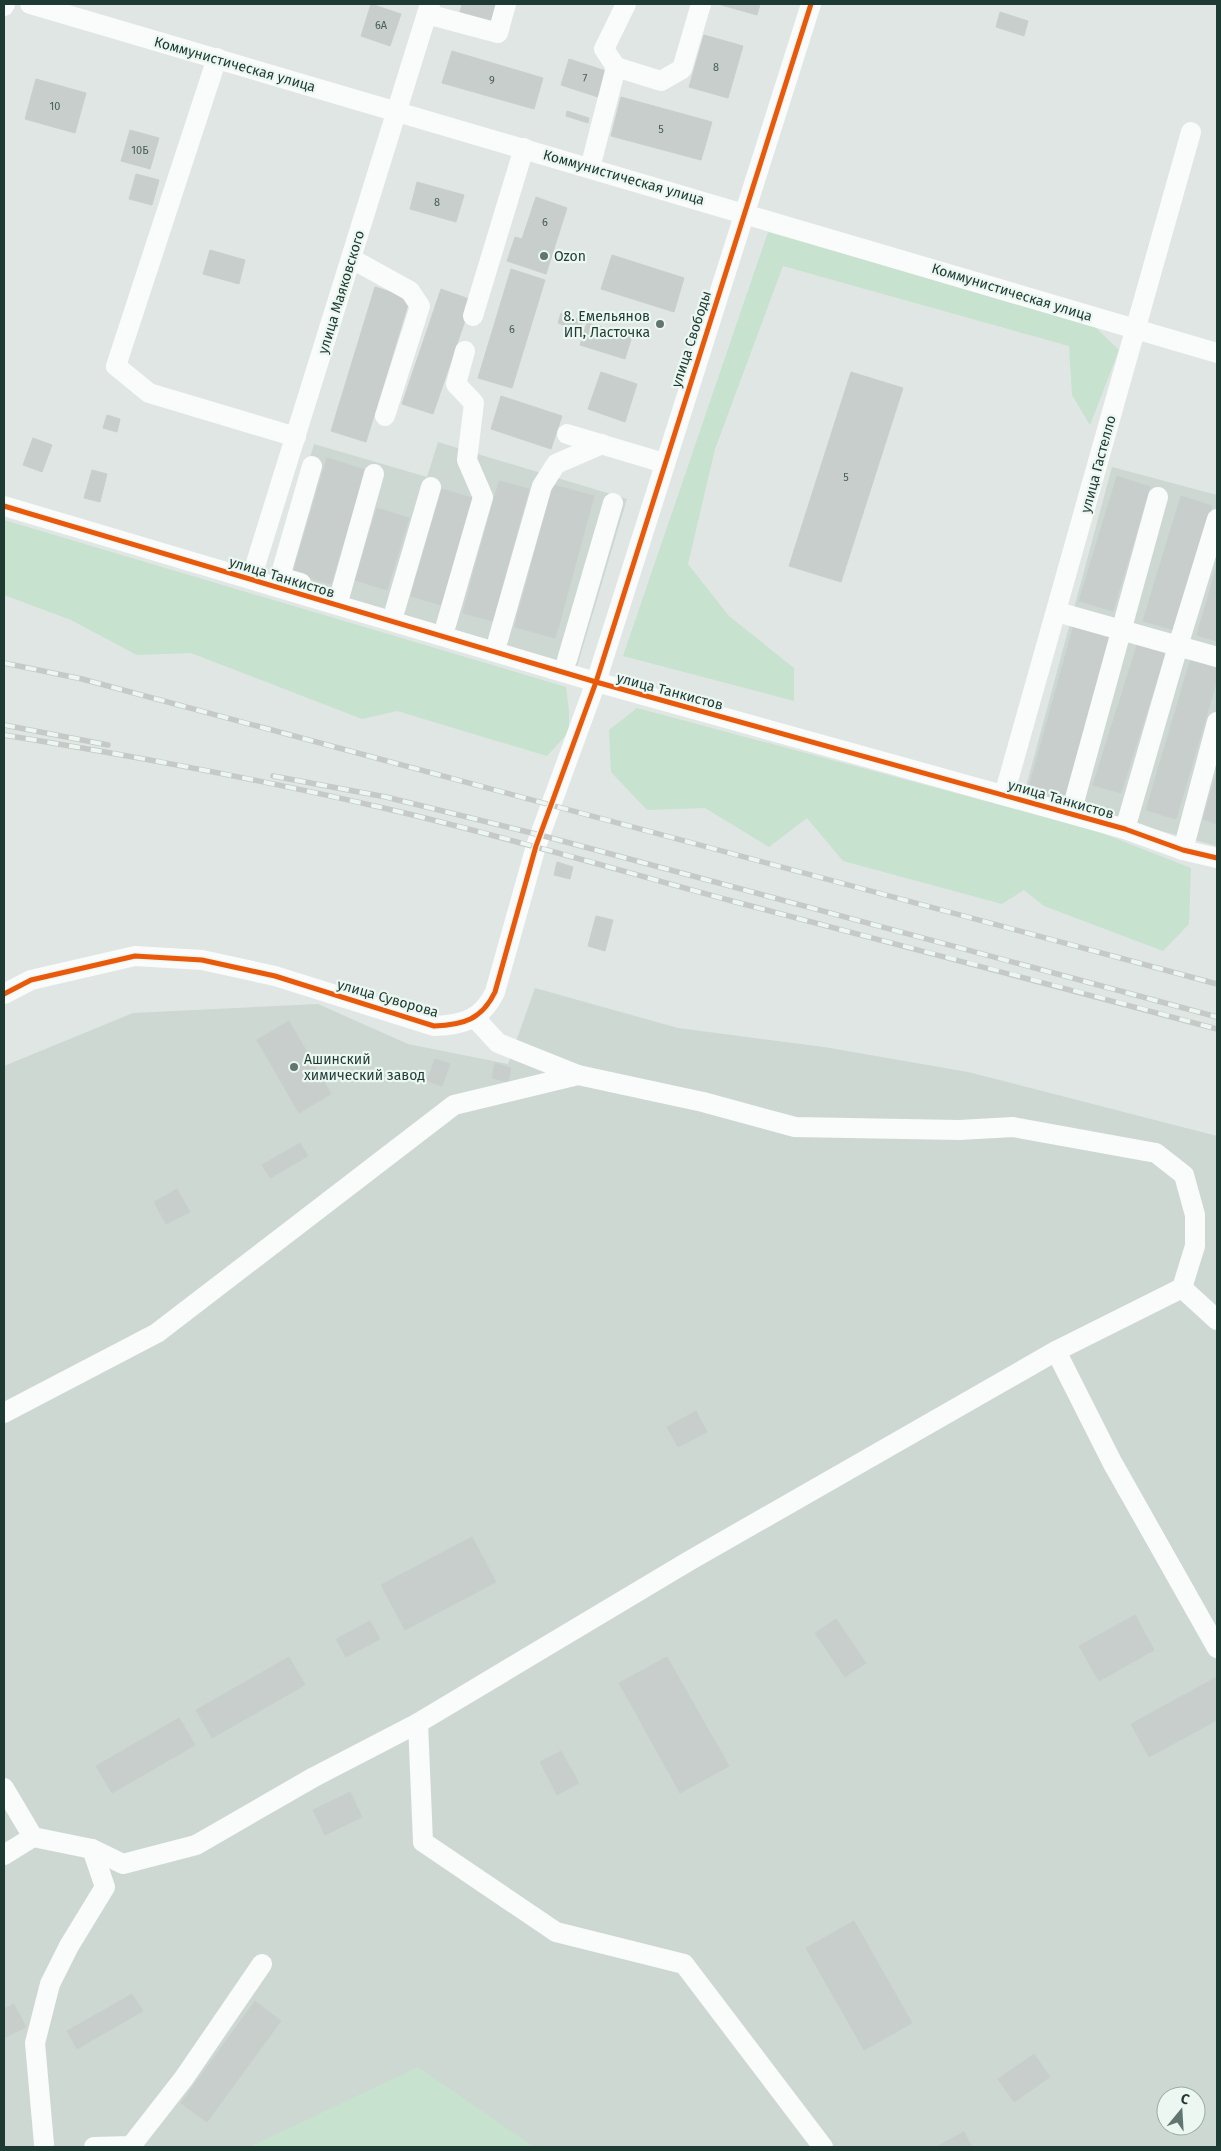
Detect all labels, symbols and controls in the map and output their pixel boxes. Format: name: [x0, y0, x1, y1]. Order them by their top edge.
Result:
house number: 6А: [375, 19, 388, 32]
street label: Коммунистическая улица: [152, 33, 318, 96]
house number: 8: [713, 61, 719, 74]
house number: 7: [583, 72, 588, 85]
house number: 9: [489, 74, 495, 87]
house number: 10: [50, 100, 60, 113]
house number: 5: [658, 123, 664, 136]
house number: 10Б: [131, 144, 149, 157]
street label: Коммунистическая улица: [541, 146, 707, 209]
house number: 8: [434, 196, 440, 209]
house number: 6: [542, 216, 548, 229]
street label: улица Маяковского: [315, 228, 368, 356]
place label: Ozon: [554, 248, 586, 265]
marker: Ozon: [538, 250, 550, 262]
street label: Коммунистическая улица: [929, 260, 1094, 325]
street label: улица Свободы: [668, 289, 715, 390]
place label: 8. Емельянов ИП, Ласточка: [564, 308, 650, 341]
marker: 8. Емельянов ИП, Ласточка: [654, 318, 666, 330]
house number: 6: [509, 323, 515, 336]
street label: улица Гастелло: [1077, 413, 1120, 515]
house number: 5: [843, 471, 849, 484]
street label: улица Танкистов: [227, 553, 337, 602]
street label: улица Танкистов: [615, 669, 725, 714]
street label: улица Танкистов: [1006, 776, 1116, 823]
street label: улица Суворова: [335, 976, 440, 1021]
place label: Ашинский химический завод: [304, 1051, 425, 1084]
marker: Ашинский химический завод: [288, 1061, 300, 1073]
north arrow: [1156, 2086, 1206, 2136]
text: С: [1178, 2090, 1191, 2108]

